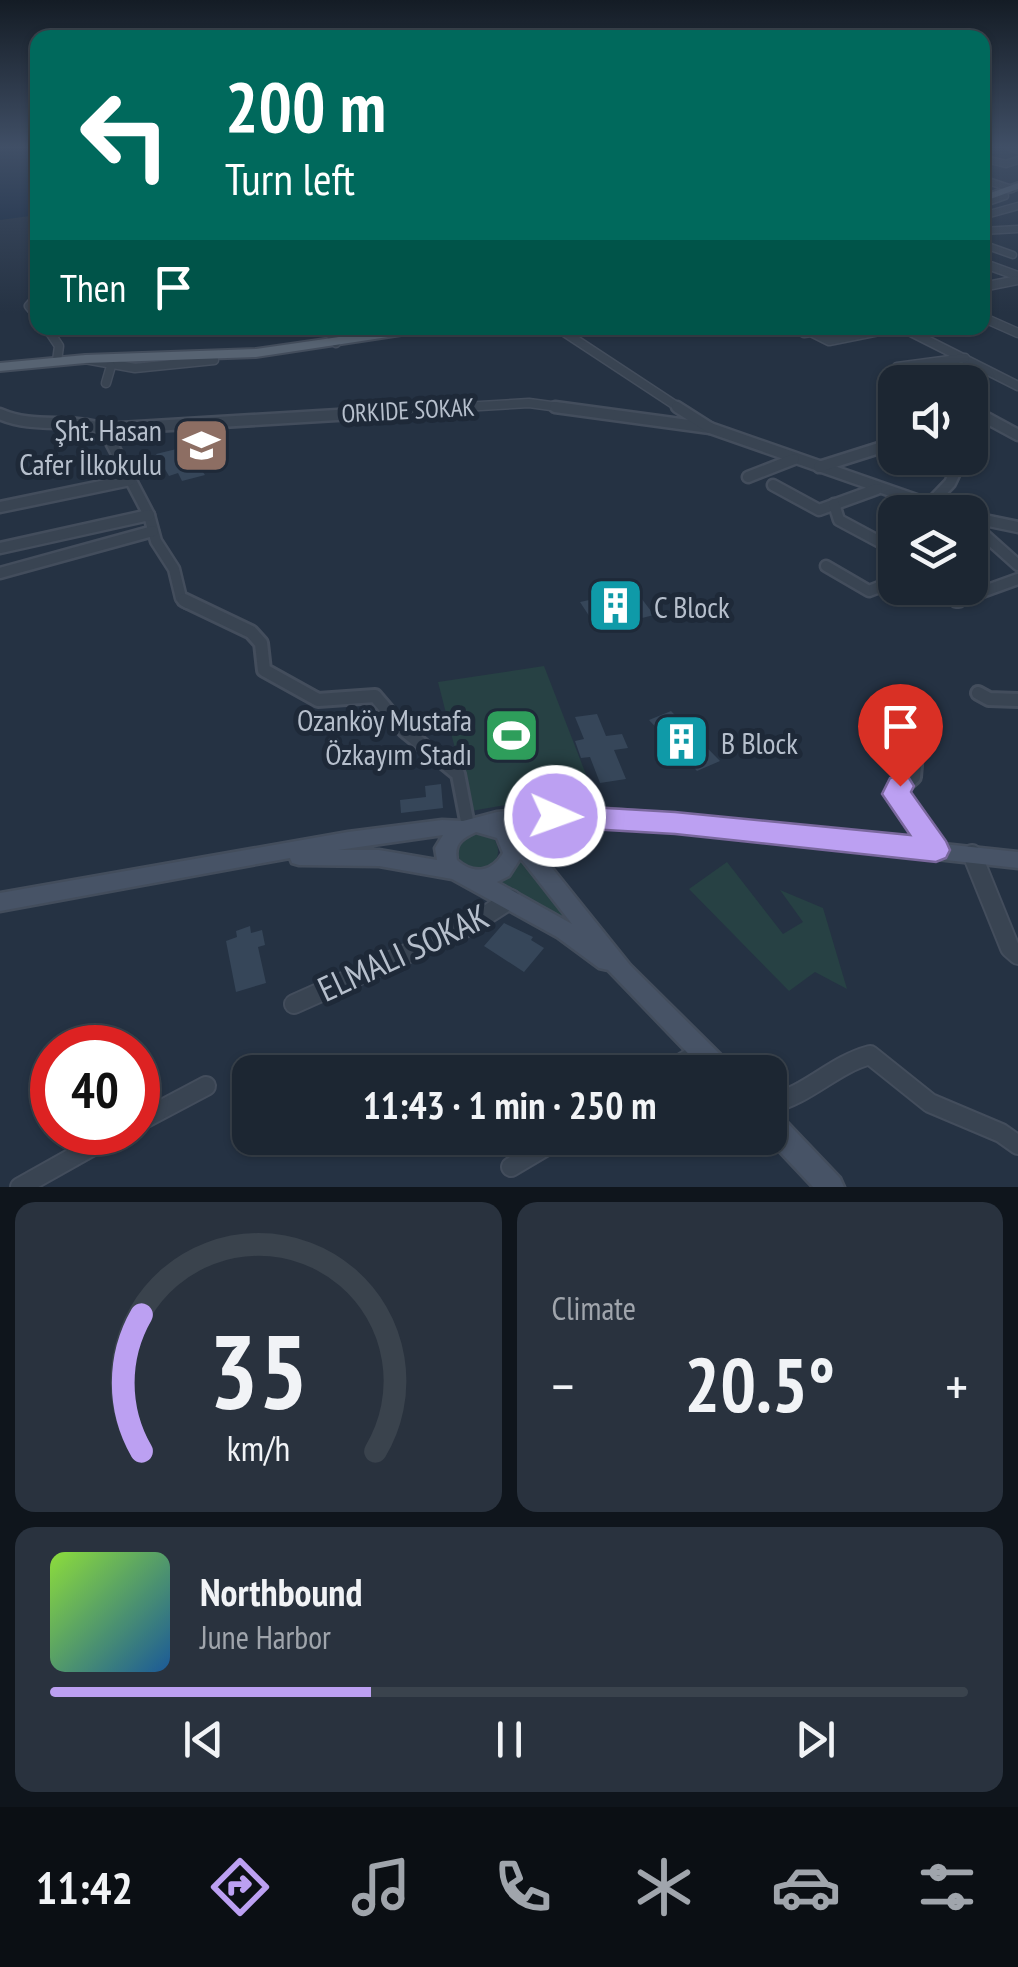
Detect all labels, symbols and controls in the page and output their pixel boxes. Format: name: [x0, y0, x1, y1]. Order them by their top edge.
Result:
text: 200 m: [225, 61, 386, 151]
icon: left: [60, 70, 190, 200]
text: Turn left: [225, 149, 355, 207]
icon: arrive: [146, 260, 201, 315]
text: Then: [60, 263, 126, 312]
map controls: [878, 365, 988, 605]
button: sound: [878, 365, 988, 475]
street label: ORKIDE SOKAK: [341, 391, 475, 429]
place label: Şht. Hasan Cafer İlkokulu: [19, 410, 162, 483]
school or university icon: Şht. Hasan Cafer İlkokulu: [171, 416, 231, 476]
button: layers: [878, 495, 988, 605]
building icon: C Block: [585, 576, 645, 636]
place label: C Block: [654, 587, 730, 626]
pin: [858, 684, 943, 787]
icon: arrive: [873, 699, 928, 754]
place label: Ozanköy Mustafa Özkayım Stadı: [297, 700, 472, 773]
sports icon: Ozanköy Mustafa Özkayım Stadı: [481, 706, 541, 766]
building icon: B Block: [652, 712, 712, 772]
place label: B Block: [721, 723, 798, 762]
position arrow: [503, 764, 607, 868]
street label: ELMALI SOKAK: [310, 893, 496, 1011]
speed limit sign: 40: [30, 1025, 160, 1155]
text: 11:43 · 1 min · 250 m: [363, 1080, 656, 1129]
text: Climate: [552, 1287, 636, 1329]
text: 35: [209, 1303, 308, 1438]
text: 20.5°: [684, 1336, 835, 1433]
text: −: [552, 1350, 574, 1421]
text: +: [945, 1350, 968, 1421]
text: km/h: [227, 1425, 290, 1471]
text: Northbound: [200, 1567, 362, 1616]
text: June Harbor: [200, 1616, 331, 1658]
icon: previous: [176, 1712, 231, 1767]
icon: pause: [482, 1712, 537, 1767]
icon: next: [788, 1712, 843, 1767]
icon: directions: [205, 1852, 275, 1922]
icon: music: [346, 1852, 416, 1922]
icon: phone: [488, 1852, 558, 1922]
icon: climate: [629, 1852, 699, 1922]
icon: car: [771, 1852, 841, 1922]
icon: filters: [912, 1852, 982, 1922]
text: 11:42: [36, 1858, 133, 1916]

